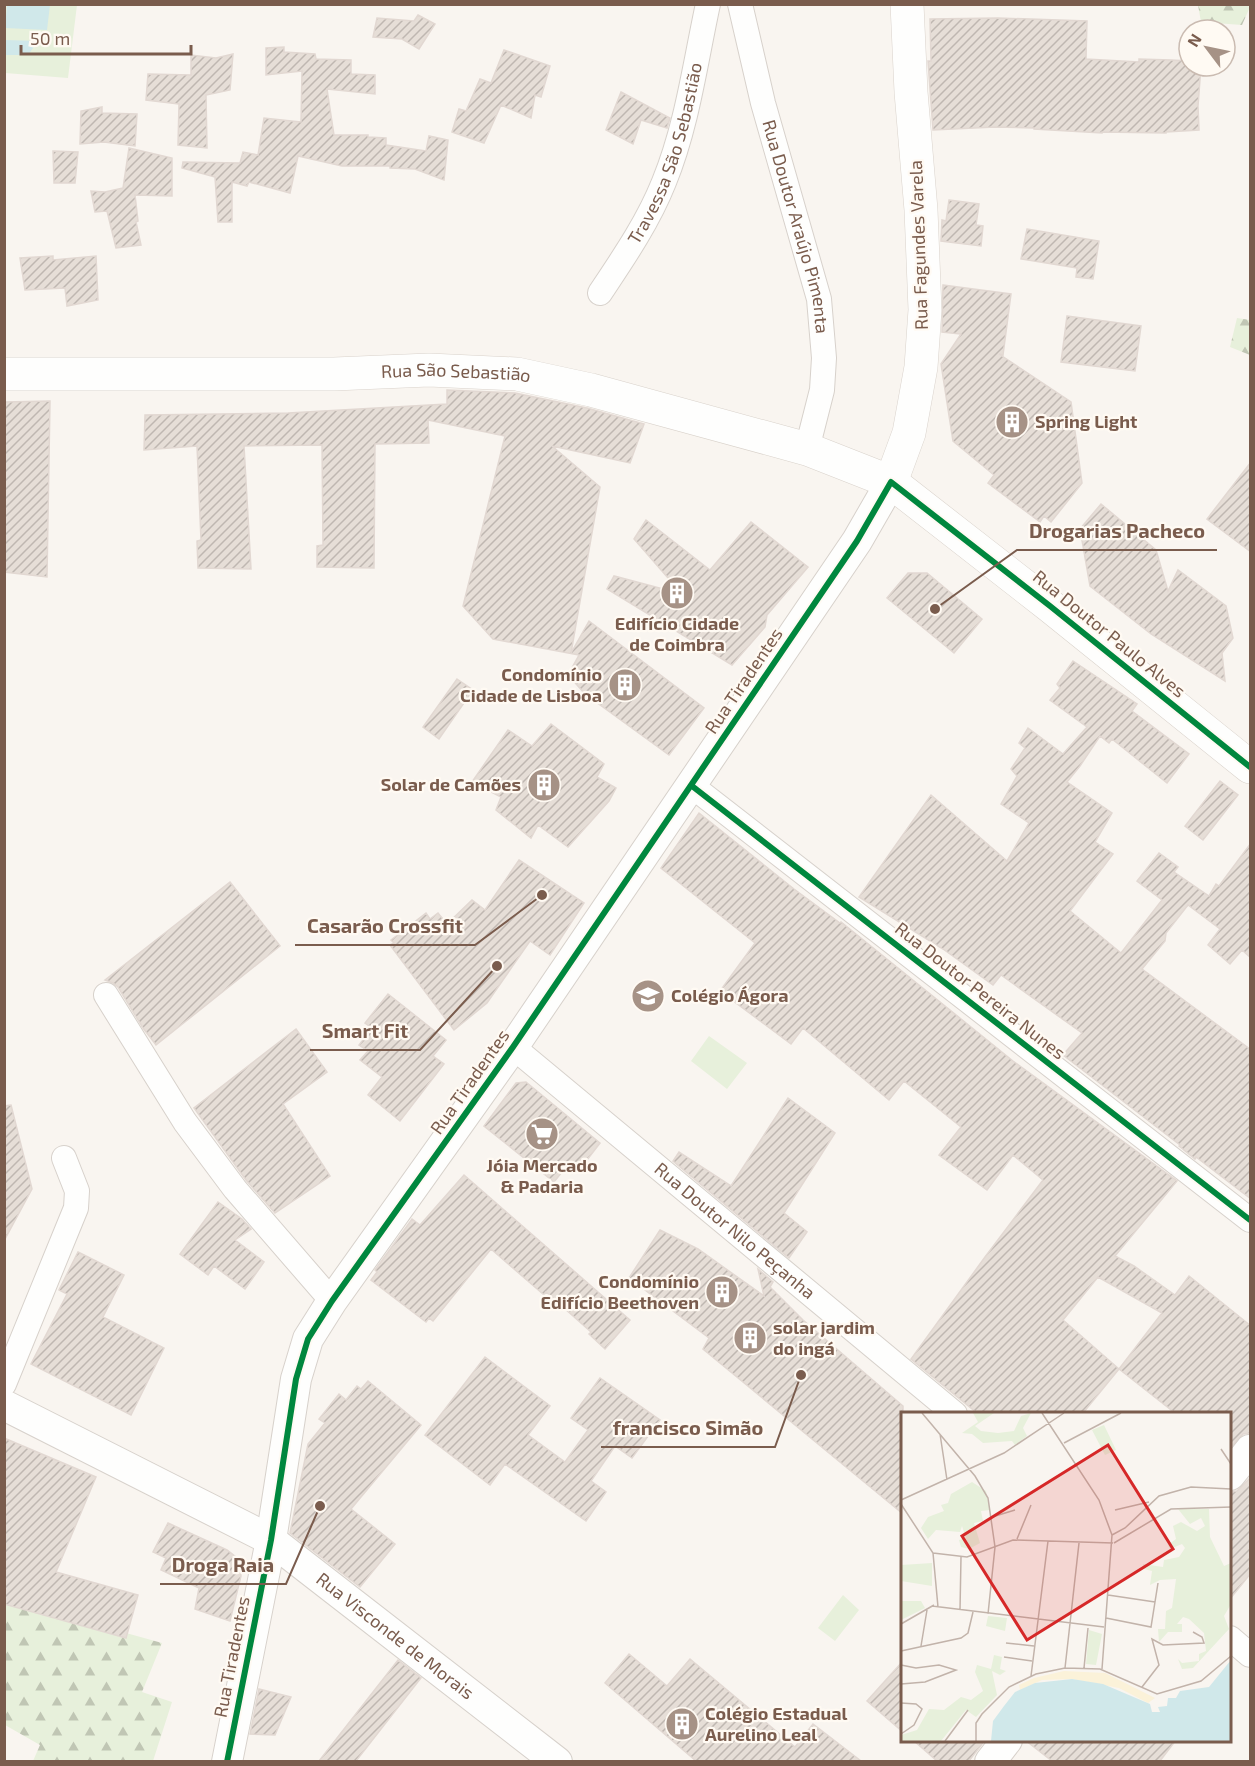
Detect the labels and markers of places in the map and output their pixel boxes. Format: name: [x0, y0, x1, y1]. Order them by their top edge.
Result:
building icon: Spring Light: [994, 404, 1030, 440]
place label: Spring Light: [1035, 410, 1138, 432]
callout: Drogarias Pacheco: [1017, 512, 1217, 550]
building icon: Edifício Cidade de Coimbra: [659, 575, 695, 611]
place label: Edifício Cidade de Coimbra: [615, 612, 739, 655]
place label: Condomínio Cidade de Lisboa: [460, 663, 602, 706]
building icon: Condomínio Cidade de Lisboa: [607, 667, 643, 703]
building icon: Solar de Camões: [526, 767, 562, 803]
place label: Solar de Camões: [381, 773, 521, 795]
callout: Casarão Crossfit: [295, 907, 475, 945]
school or university icon: Colégio Ágora: [630, 978, 666, 1014]
place label: Colégio Ágora: [671, 984, 788, 1006]
callout: Smart Fit: [310, 1012, 420, 1050]
supermarket icon: Jóia Mercado & Padaria: [524, 1116, 560, 1152]
place label: Jóia Mercado & Padaria: [486, 1154, 598, 1197]
place label: Condomínio Edifício Beethoven: [541, 1270, 699, 1313]
building icon: Condomínio Edifício Beethoven: [704, 1274, 740, 1310]
place label: solar jardim do ingá: [773, 1316, 875, 1359]
building icon: solar jardim do ingá: [732, 1320, 768, 1356]
callout: francisco Simão: [601, 1409, 775, 1447]
callout: Droga Raia: [160, 1546, 286, 1584]
place label: Colégio Estadual Aurelino Leal: [705, 1702, 847, 1745]
building icon: Colégio Estadual Aurelino Leal: [664, 1706, 700, 1742]

